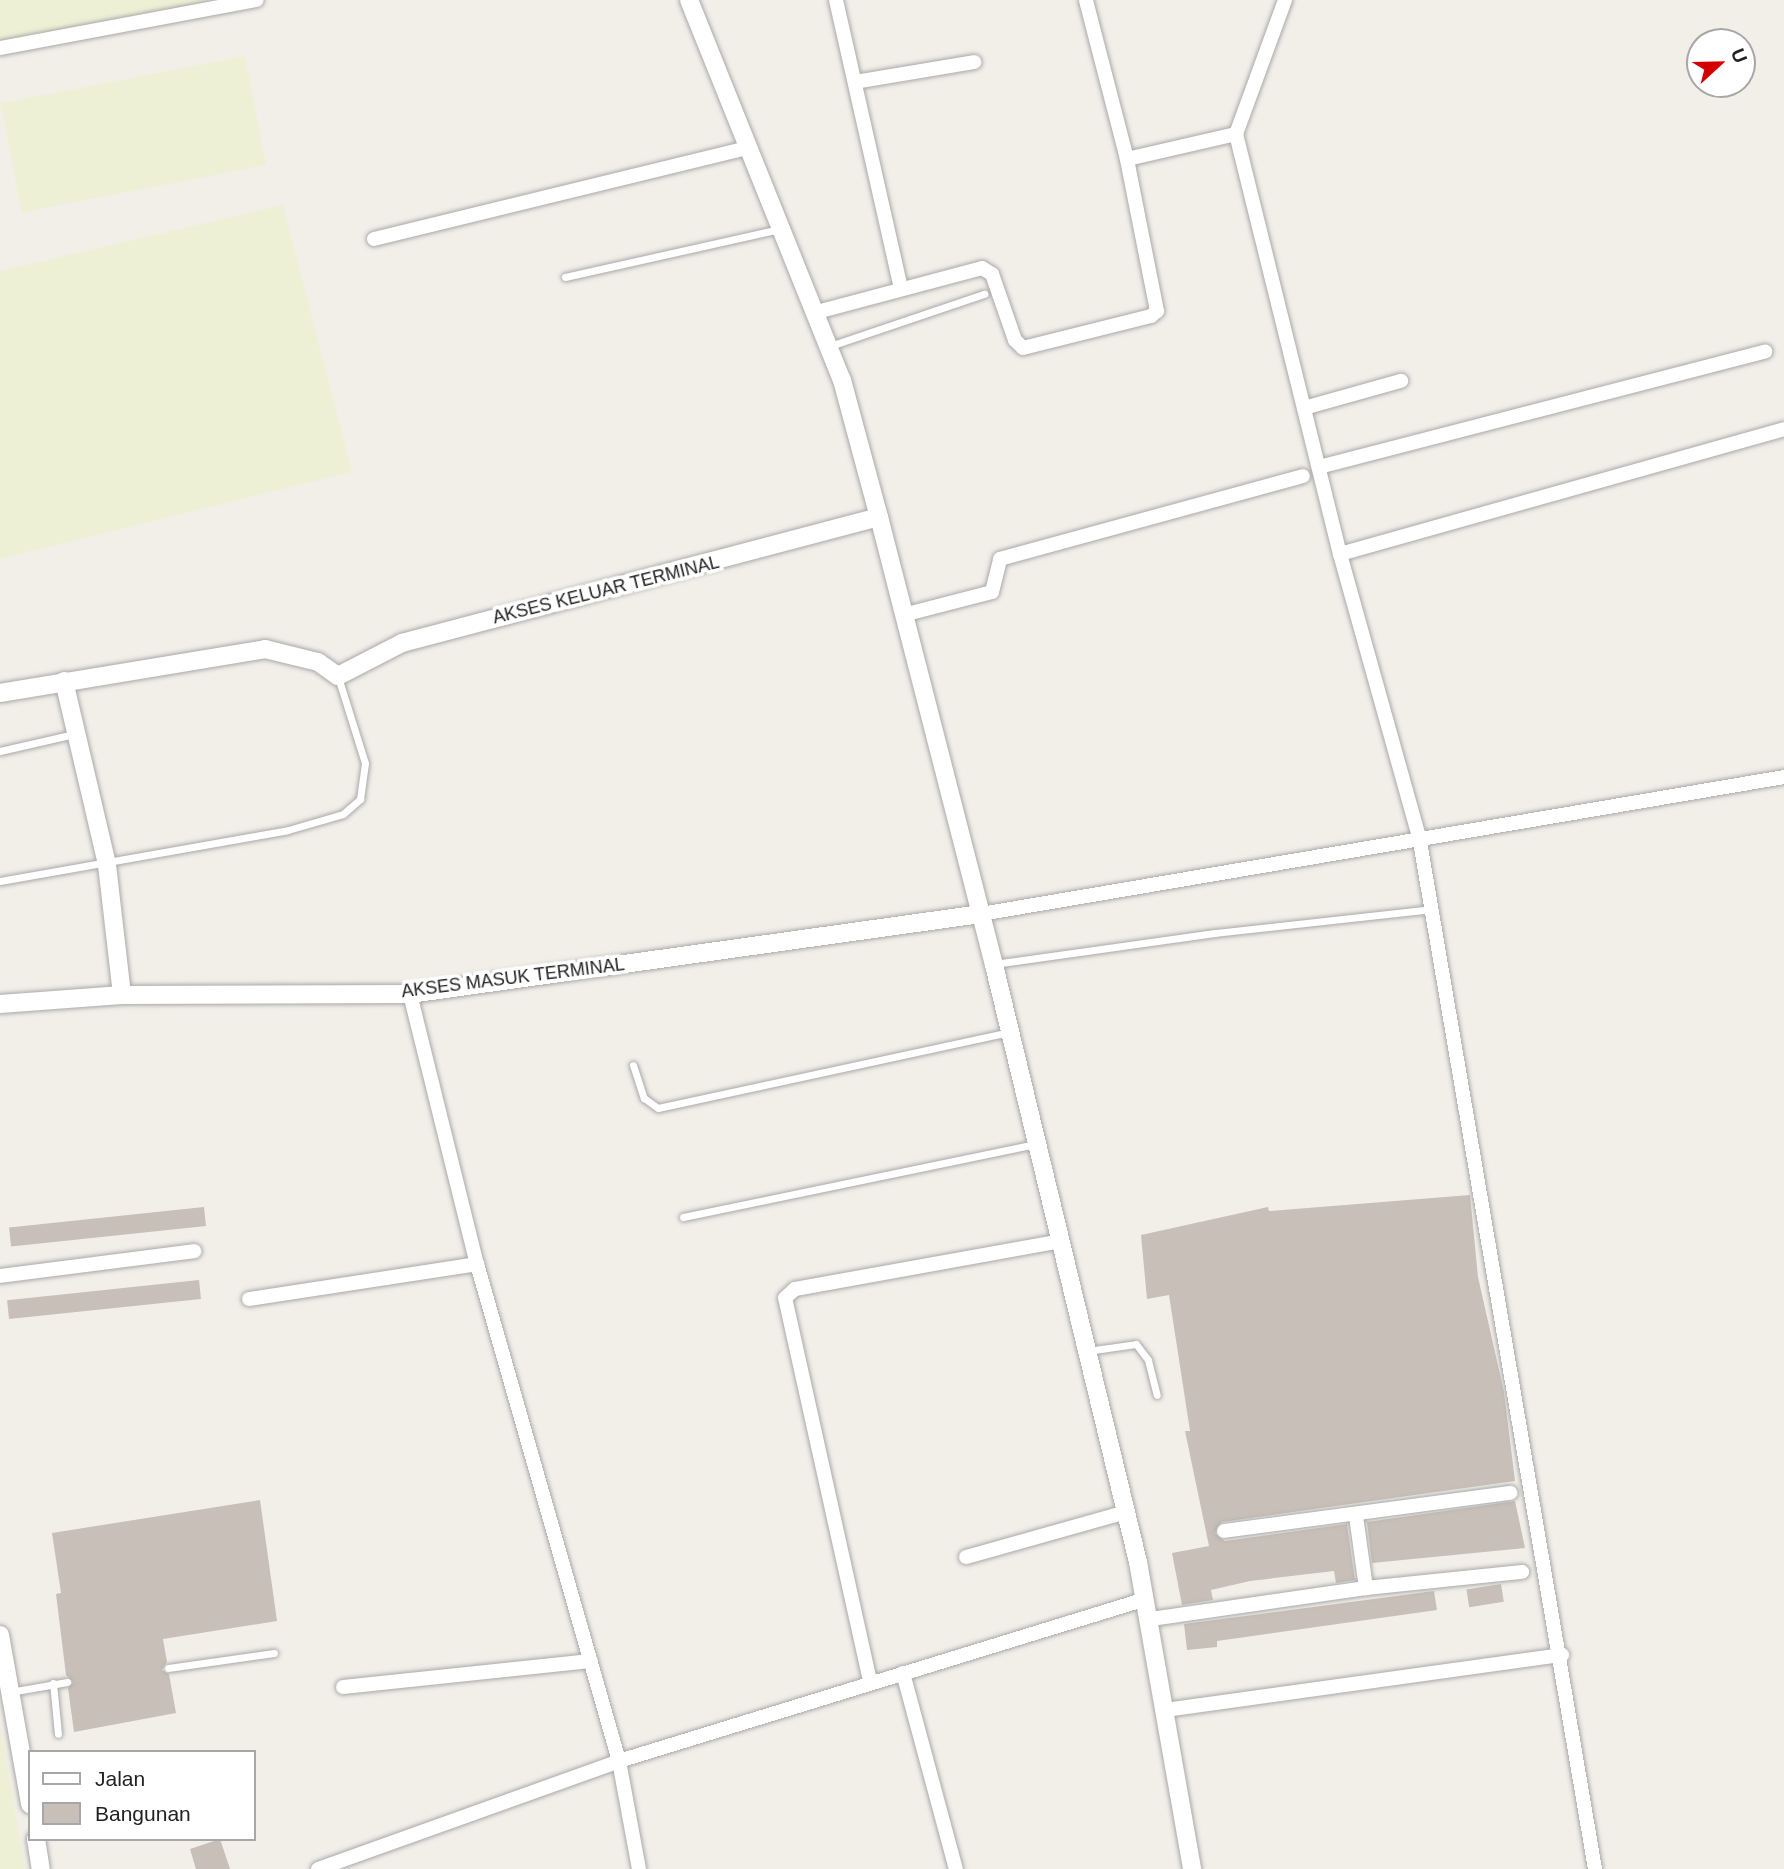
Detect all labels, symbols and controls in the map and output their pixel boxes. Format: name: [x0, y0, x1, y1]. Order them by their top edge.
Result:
north arrow: [1686, 28, 1756, 98]
text: U: [1727, 45, 1751, 66]
street label: AKSES KELUAR TERMINAL: [490, 551, 722, 629]
street label: AKSES MASUK TERMINAL: [400, 954, 626, 1002]
legend: [28, 1750, 256, 1841]
text: Jalan: [95, 1767, 145, 1790]
text: Bangunan: [95, 1802, 191, 1825]

